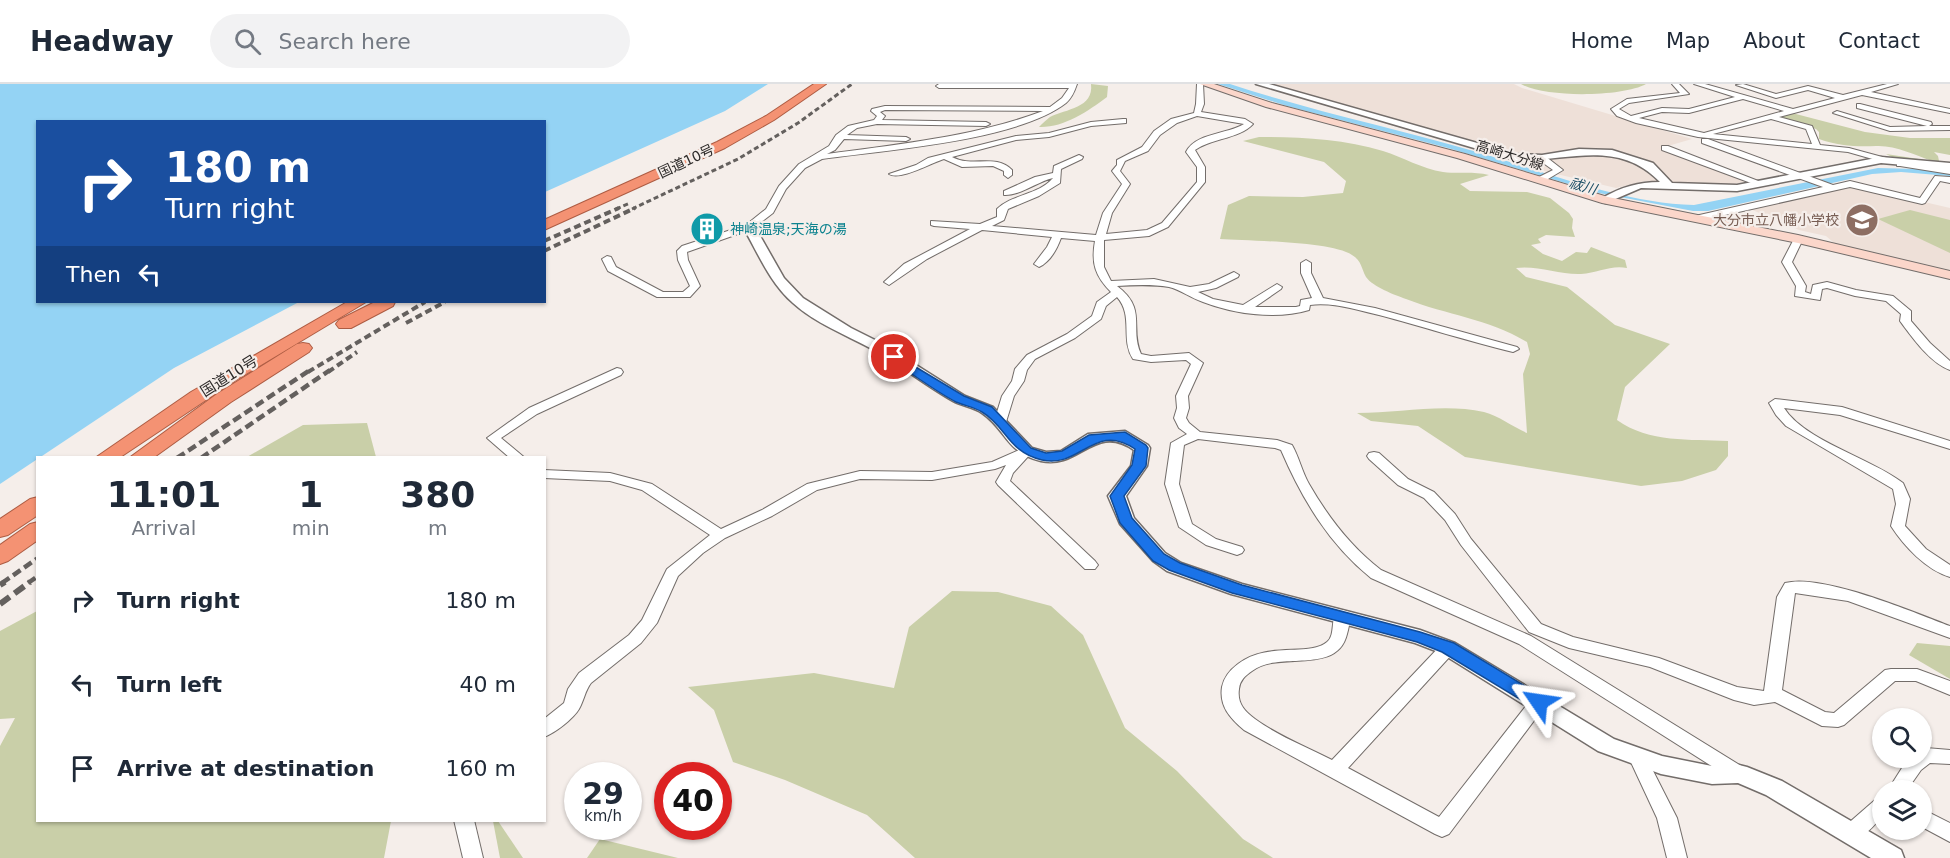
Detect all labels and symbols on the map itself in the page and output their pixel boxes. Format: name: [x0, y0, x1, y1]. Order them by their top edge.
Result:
street label: 高崎大分線: [1474, 137, 1546, 173]
street label: 国道10号: [656, 141, 716, 181]
water label: 祓川: [1567, 174, 1601, 198]
school or university icon: 大分市立八幡小学校: [1844, 202, 1880, 238]
building icon: 神崎温泉;天海の湯: [689, 211, 725, 247]
place label: 大分市立八幡小学校: [1713, 212, 1839, 228]
place label: 神崎温泉;天海の湯: [730, 221, 847, 237]
pin: [868, 331, 919, 382]
street label: 国道10号: [197, 351, 261, 401]
position arrow: [1507, 670, 1571, 734]
speed limit sign: 40: [654, 762, 732, 840]

